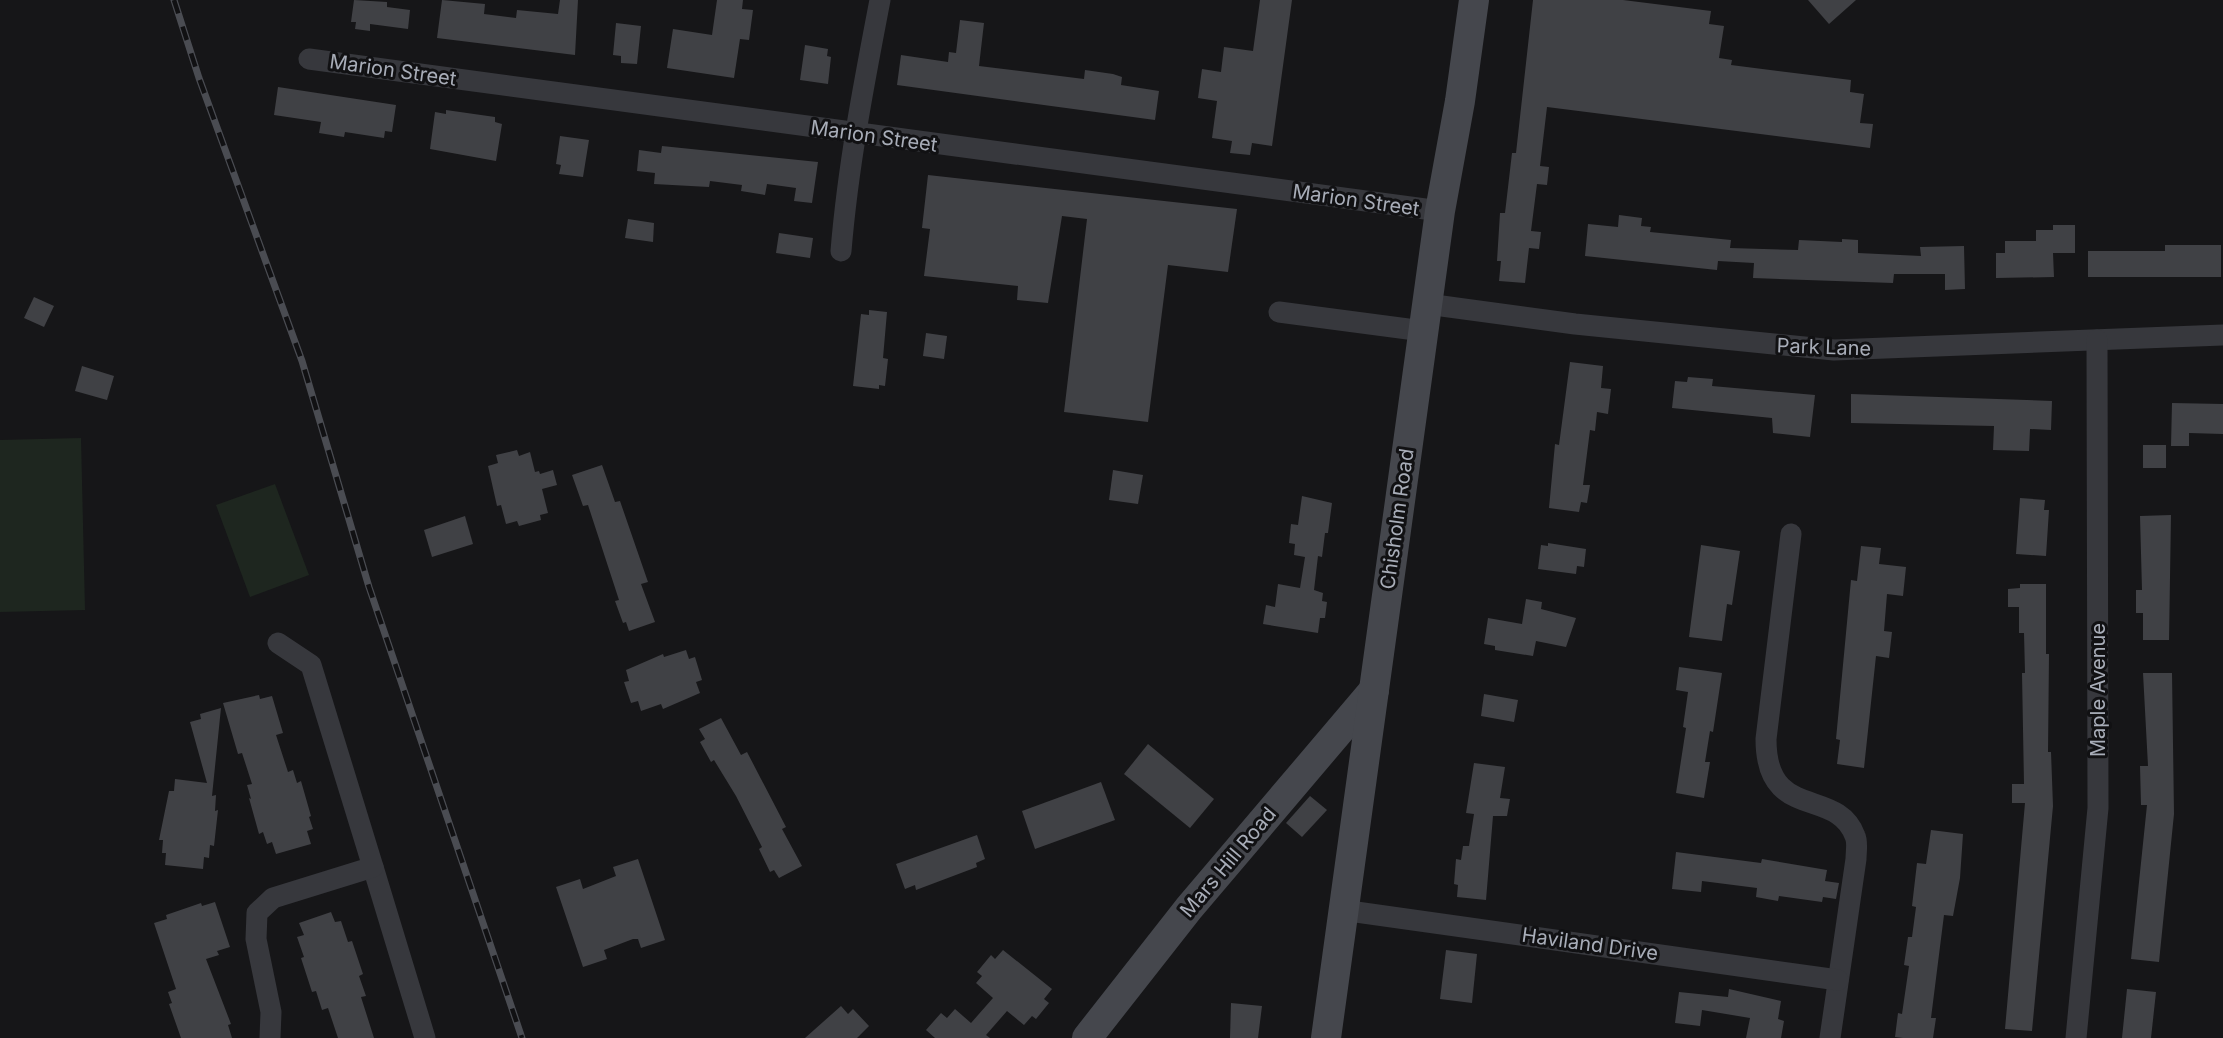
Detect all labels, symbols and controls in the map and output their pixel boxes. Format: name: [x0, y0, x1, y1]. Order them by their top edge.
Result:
street label: Marion Street: [328, 49, 458, 91]
street label: Marion Street: [809, 115, 939, 157]
street label: Marion Street: [1291, 179, 1421, 221]
street label: Park Lane: [1776, 333, 1872, 361]
street label: Chisholm Road: [1375, 447, 1419, 591]
street label: Maple Avenue: [2086, 623, 2110, 757]
street label: Mars Hill Road: [1175, 802, 1281, 922]
street label: Haviland Drive: [1520, 923, 1660, 965]

